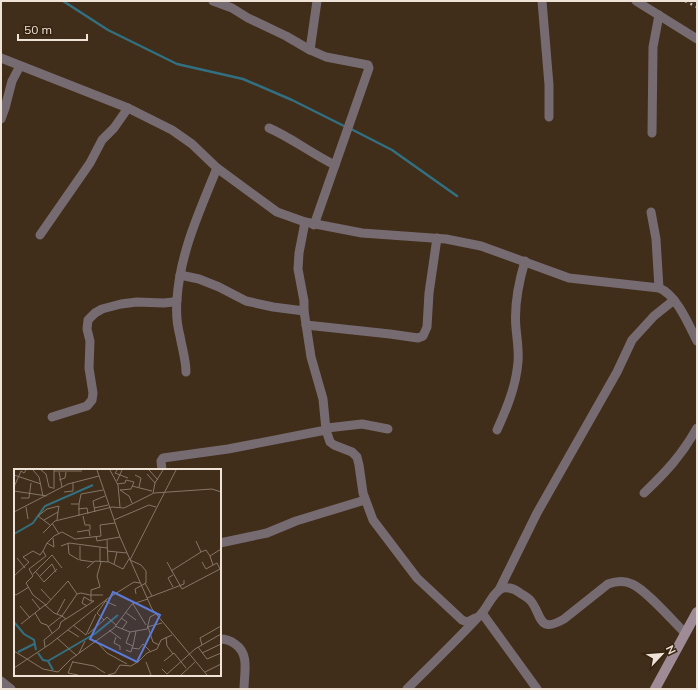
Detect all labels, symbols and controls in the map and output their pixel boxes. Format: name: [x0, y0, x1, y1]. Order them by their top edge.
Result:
scale bar: [18, 16, 87, 42]
text: 50 m: [24, 22, 52, 37]
inset map: [14, 469, 221, 676]
north arrow: [642, 634, 682, 674]
text: N: [663, 643, 679, 656]

